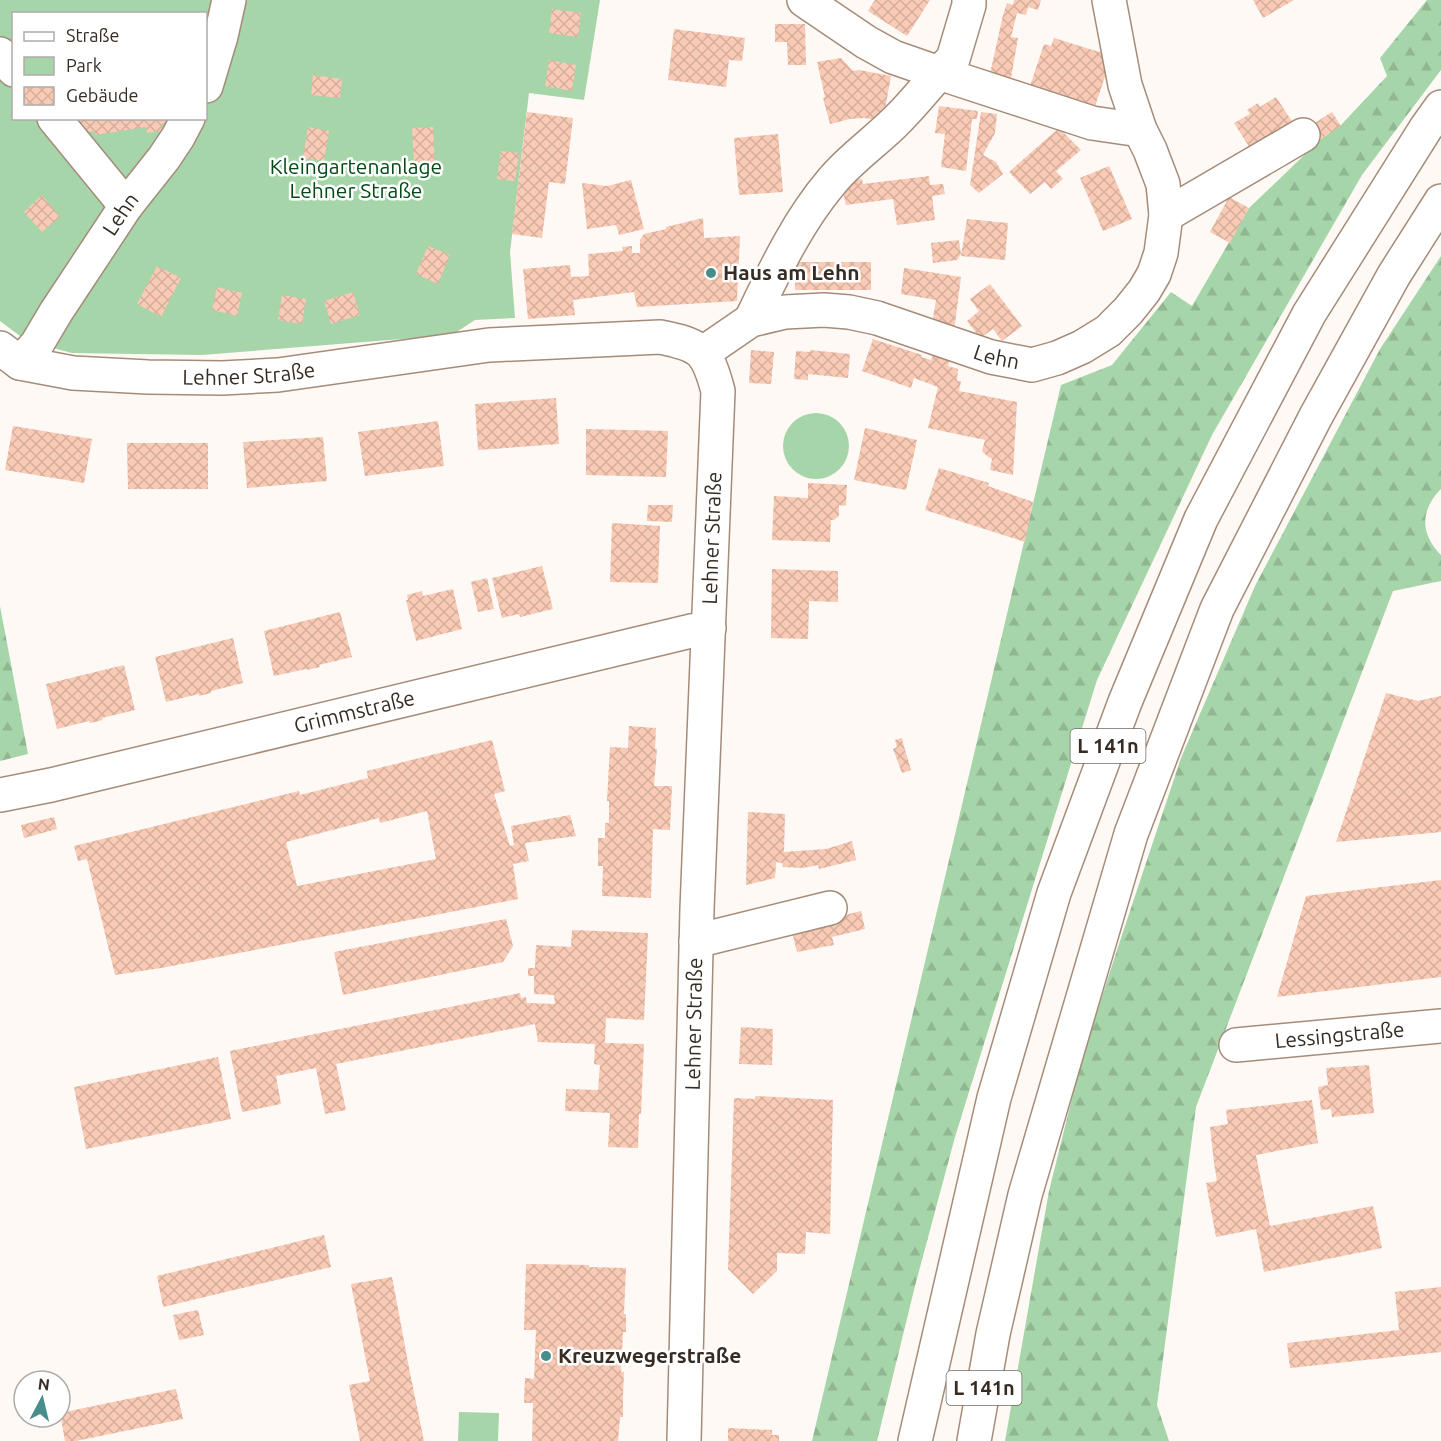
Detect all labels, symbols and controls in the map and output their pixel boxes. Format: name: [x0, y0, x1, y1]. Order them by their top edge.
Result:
legend: [12, 12, 207, 120]
text: Straße: [66, 25, 119, 45]
text: Park: [66, 55, 102, 75]
text: Gebäude: [66, 85, 138, 105]
park label: Kleingartenanlage Lehner Straße: [270, 154, 442, 202]
street label: Lehn: [97, 187, 143, 240]
place label: Haus am Lehn: [723, 260, 860, 284]
marker: Haus am Lehn: [704, 266, 718, 280]
street label: Lehn: [971, 339, 1022, 373]
street label: Lehner Straße: [182, 357, 317, 389]
street label: Lehner Straße: [697, 471, 725, 605]
street label: Grimmstraße: [291, 685, 417, 737]
road number: L 141n: [1070, 729, 1146, 763]
street label: Lehner Straße: [680, 957, 706, 1091]
street label: Lessingstraße: [1274, 1016, 1405, 1052]
place label: Kreuzwegerstraße: [558, 1343, 741, 1367]
marker: Kreuzwegerstraße: [539, 1349, 553, 1363]
north arrow: [12, 1369, 72, 1429]
road number: L 141n: [946, 1371, 1022, 1405]
text: N: [37, 1374, 51, 1394]

